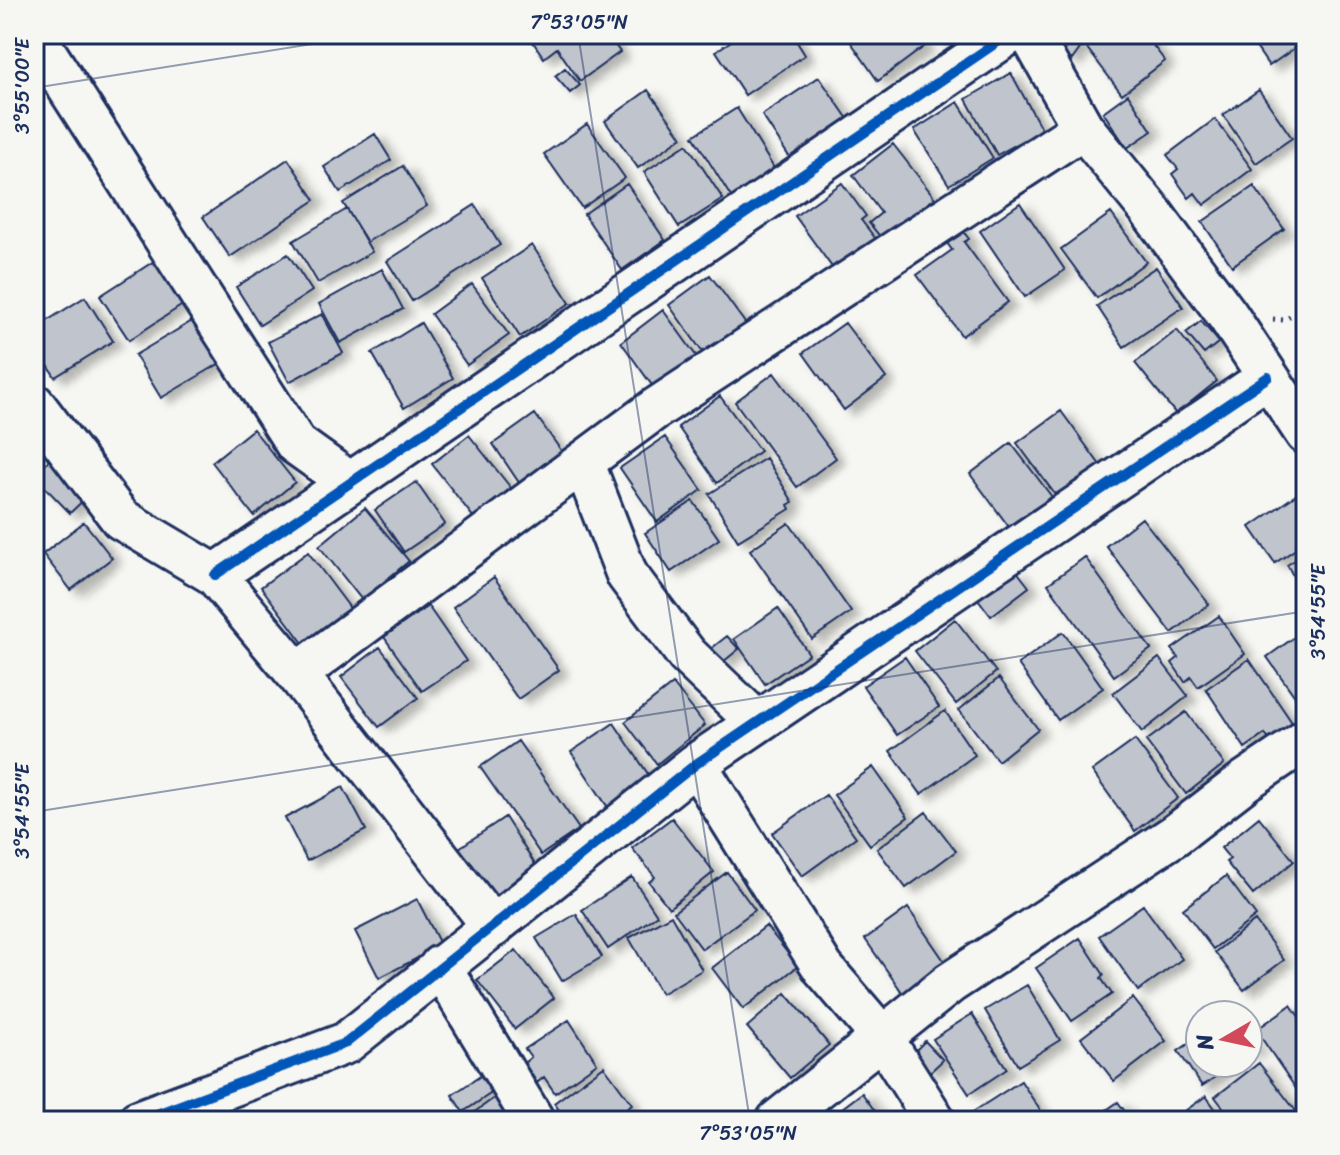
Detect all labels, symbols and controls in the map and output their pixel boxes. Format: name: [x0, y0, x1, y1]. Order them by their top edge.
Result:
text: 7°53'05"N: [530, 5, 628, 40]
text: 3°55'00"E: [5, 36, 40, 134]
text: 3°54'55"E: [1301, 562, 1336, 660]
text: 3°54'55"E: [5, 761, 40, 859]
north arrow: [1184, 999, 1264, 1079]
text: N: [1184, 1031, 1225, 1054]
text: 7°53'05"N: [699, 1116, 797, 1151]

